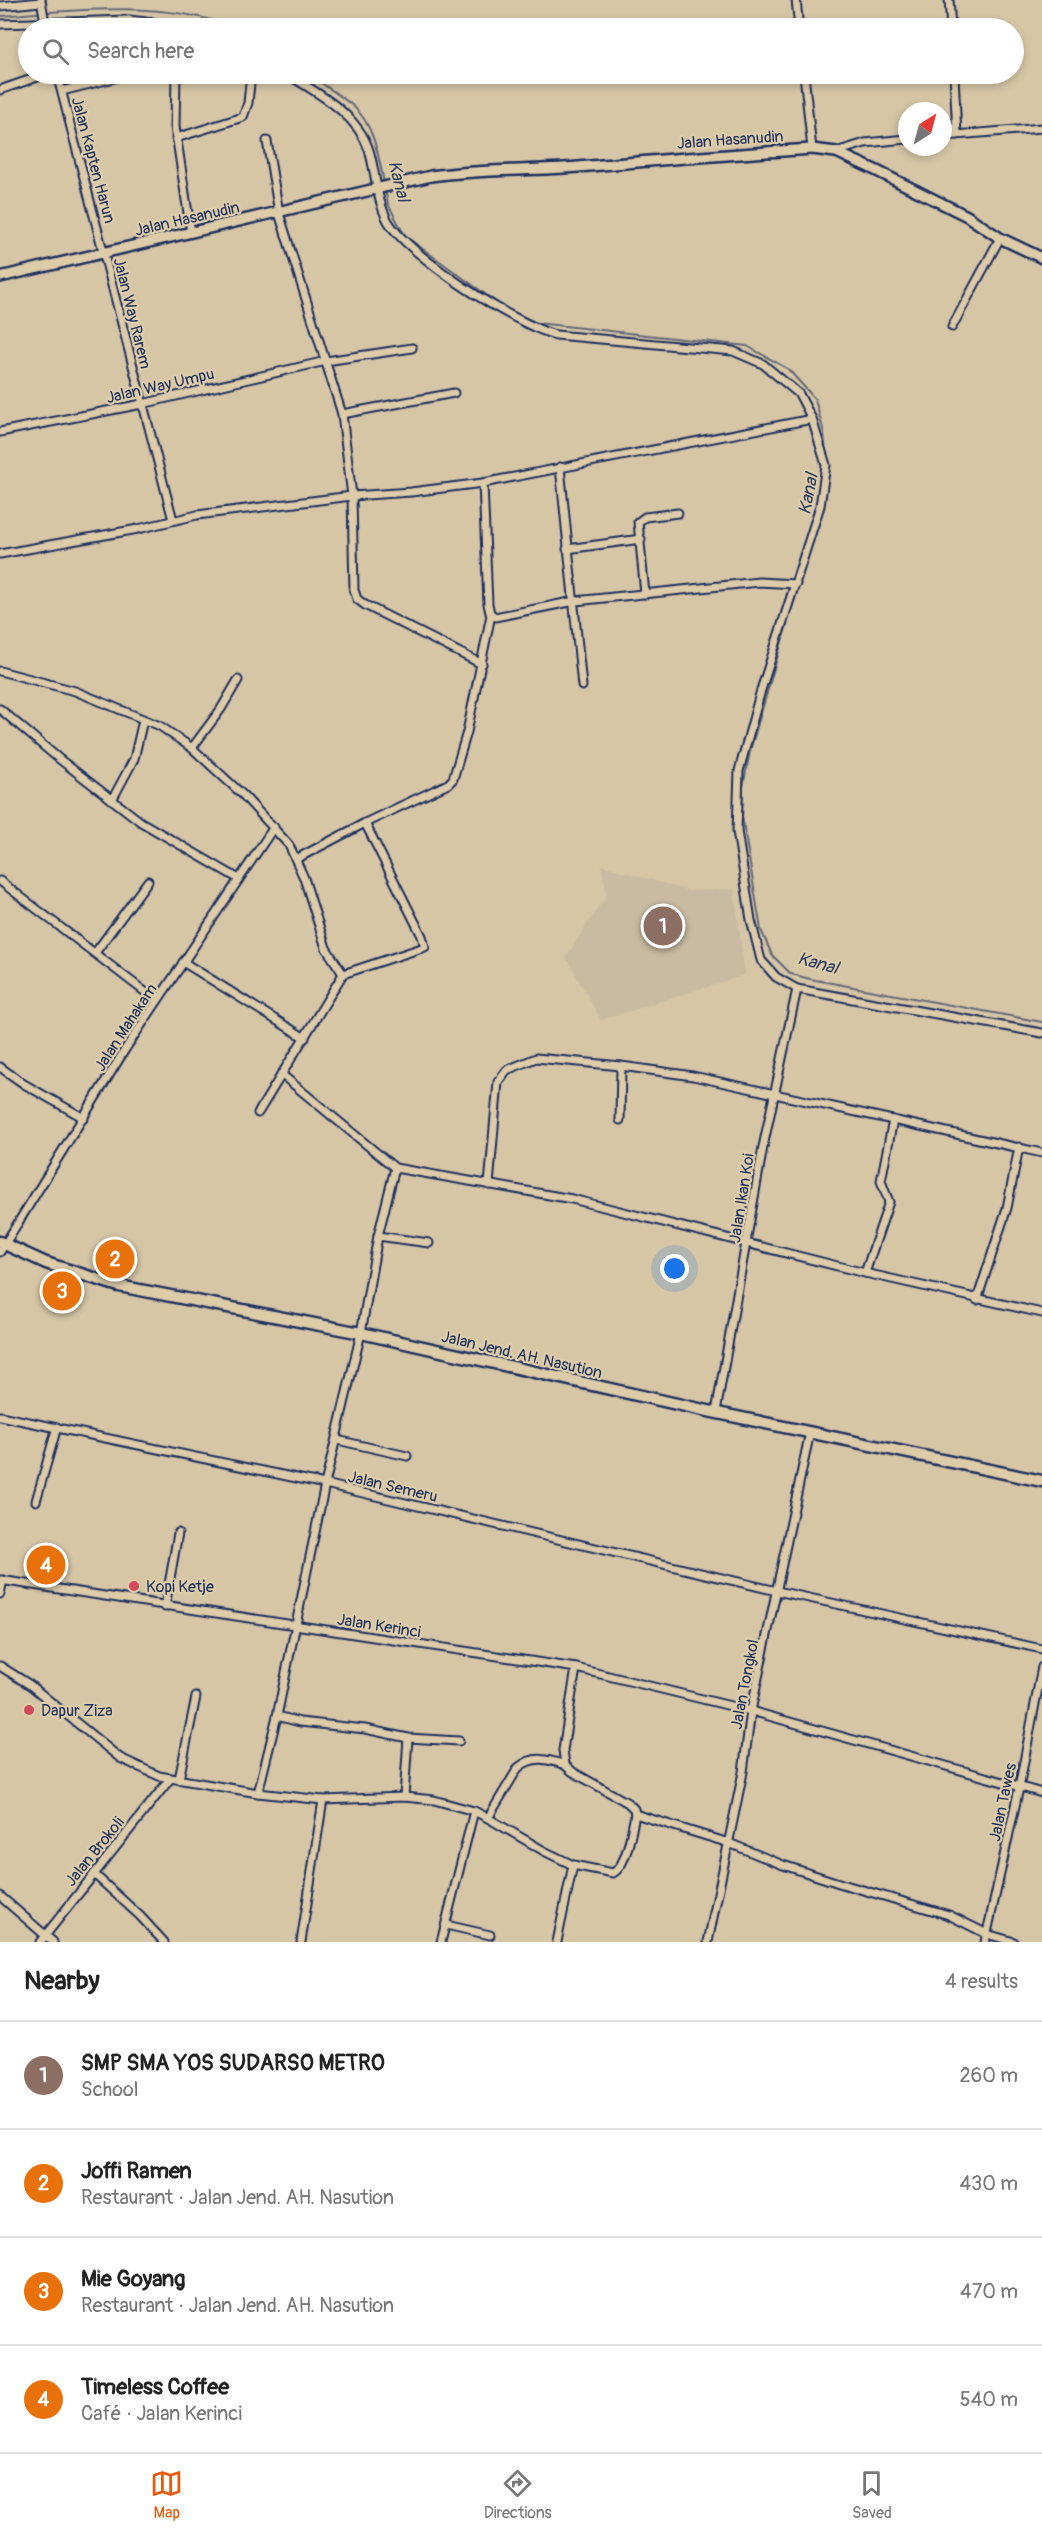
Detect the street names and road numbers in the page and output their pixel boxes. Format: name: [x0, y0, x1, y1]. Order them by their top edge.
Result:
street label: Jalan Kapten Harun: [67, 95, 120, 226]
street label: Jalan Hasanudin: [676, 126, 784, 154]
street label: Jalan Hasanudin: [133, 197, 241, 241]
street label: Jalan Way Rarem: [109, 256, 156, 371]
street label: Jalan Way Umpu: [104, 364, 216, 408]
street label: Jalan Mahakam: [90, 980, 162, 1075]
street label: Jalan Ikan Koi: [725, 1152, 759, 1244]
street label: Jalan Jend. AH. Nasution: [439, 1327, 604, 1383]
street label: Jalan Semeru: [346, 1467, 440, 1507]
street label: Jalan Kerinci: [336, 1610, 422, 1642]
street label: Jalan Tongkol: [726, 1638, 763, 1731]
street label: Jalan Tawes: [985, 1761, 1021, 1843]
street label: Jalan Brokoli: [61, 1813, 129, 1890]

